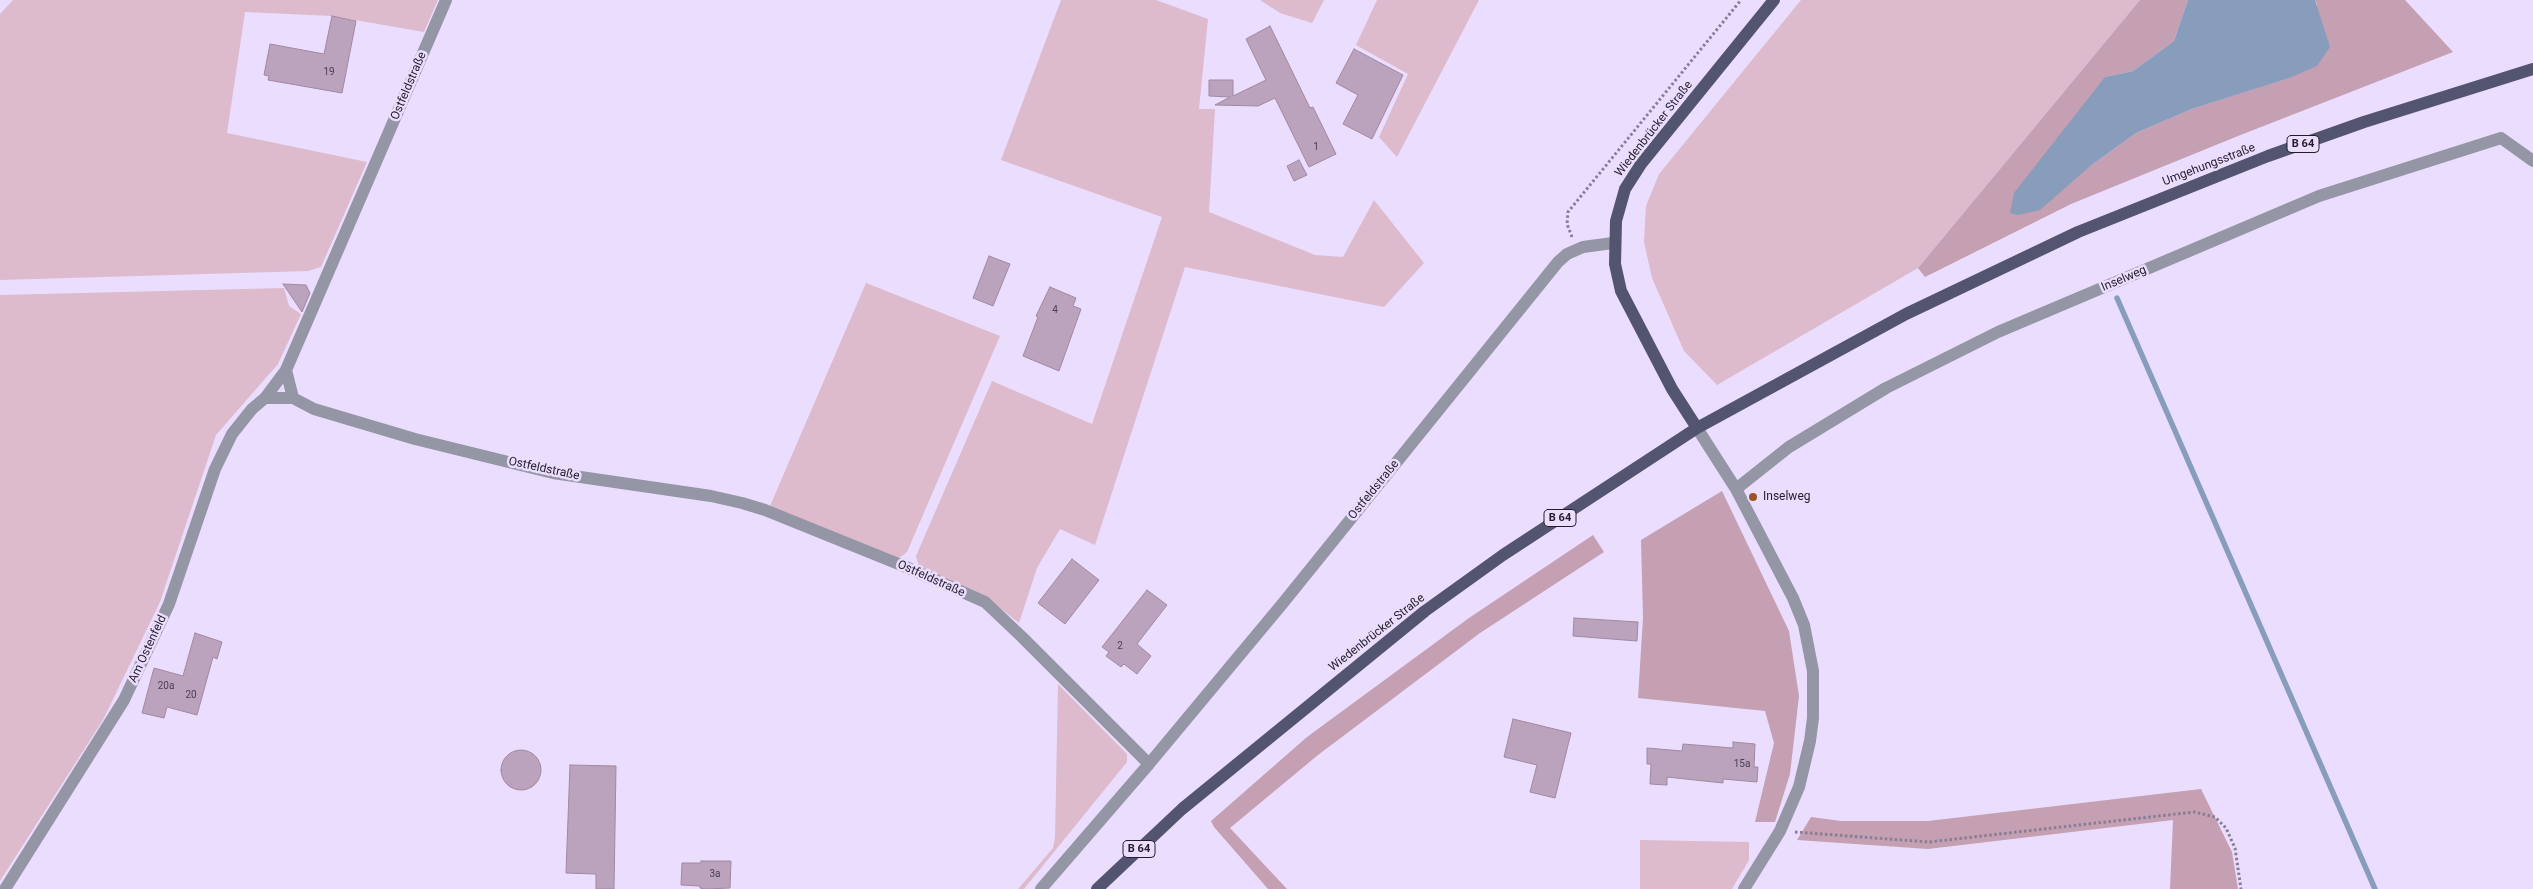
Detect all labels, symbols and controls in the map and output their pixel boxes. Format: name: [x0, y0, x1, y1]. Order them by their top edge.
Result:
street label: Ostfeldstraße: [388, 50, 430, 122]
house number: 19: [323, 66, 335, 78]
street label: Wiedenbrücker Straße: [1612, 78, 1696, 180]
road number: B 64: [2287, 136, 2319, 152]
house number: 1: [1313, 141, 1319, 153]
street label: Umgehungsstraße: [2161, 141, 2257, 189]
street label: Inselweg: [2099, 263, 2149, 295]
house number: 4: [1052, 304, 1058, 316]
street label: Ostfeldstraße: [507, 454, 581, 484]
street label: Ostfeldstraße: [1346, 457, 1402, 523]
place label: Inselweg: [1763, 490, 1810, 504]
marker: Inselweg: [1747, 491, 1759, 503]
road number: B 64: [1544, 509, 1576, 526]
street label: Ostfeldstraße: [895, 558, 967, 600]
street label: Wiedenbrücker Straße: [1326, 591, 1428, 675]
street label: Am Ostenfeld: [126, 613, 170, 685]
house number: 2: [1117, 640, 1123, 652]
house number: 20a: [158, 680, 174, 692]
house number: 20: [185, 689, 197, 701]
house number: 15a: [1734, 758, 1750, 770]
road number: B 64: [1123, 841, 1155, 858]
house number: 3a: [709, 868, 721, 880]

